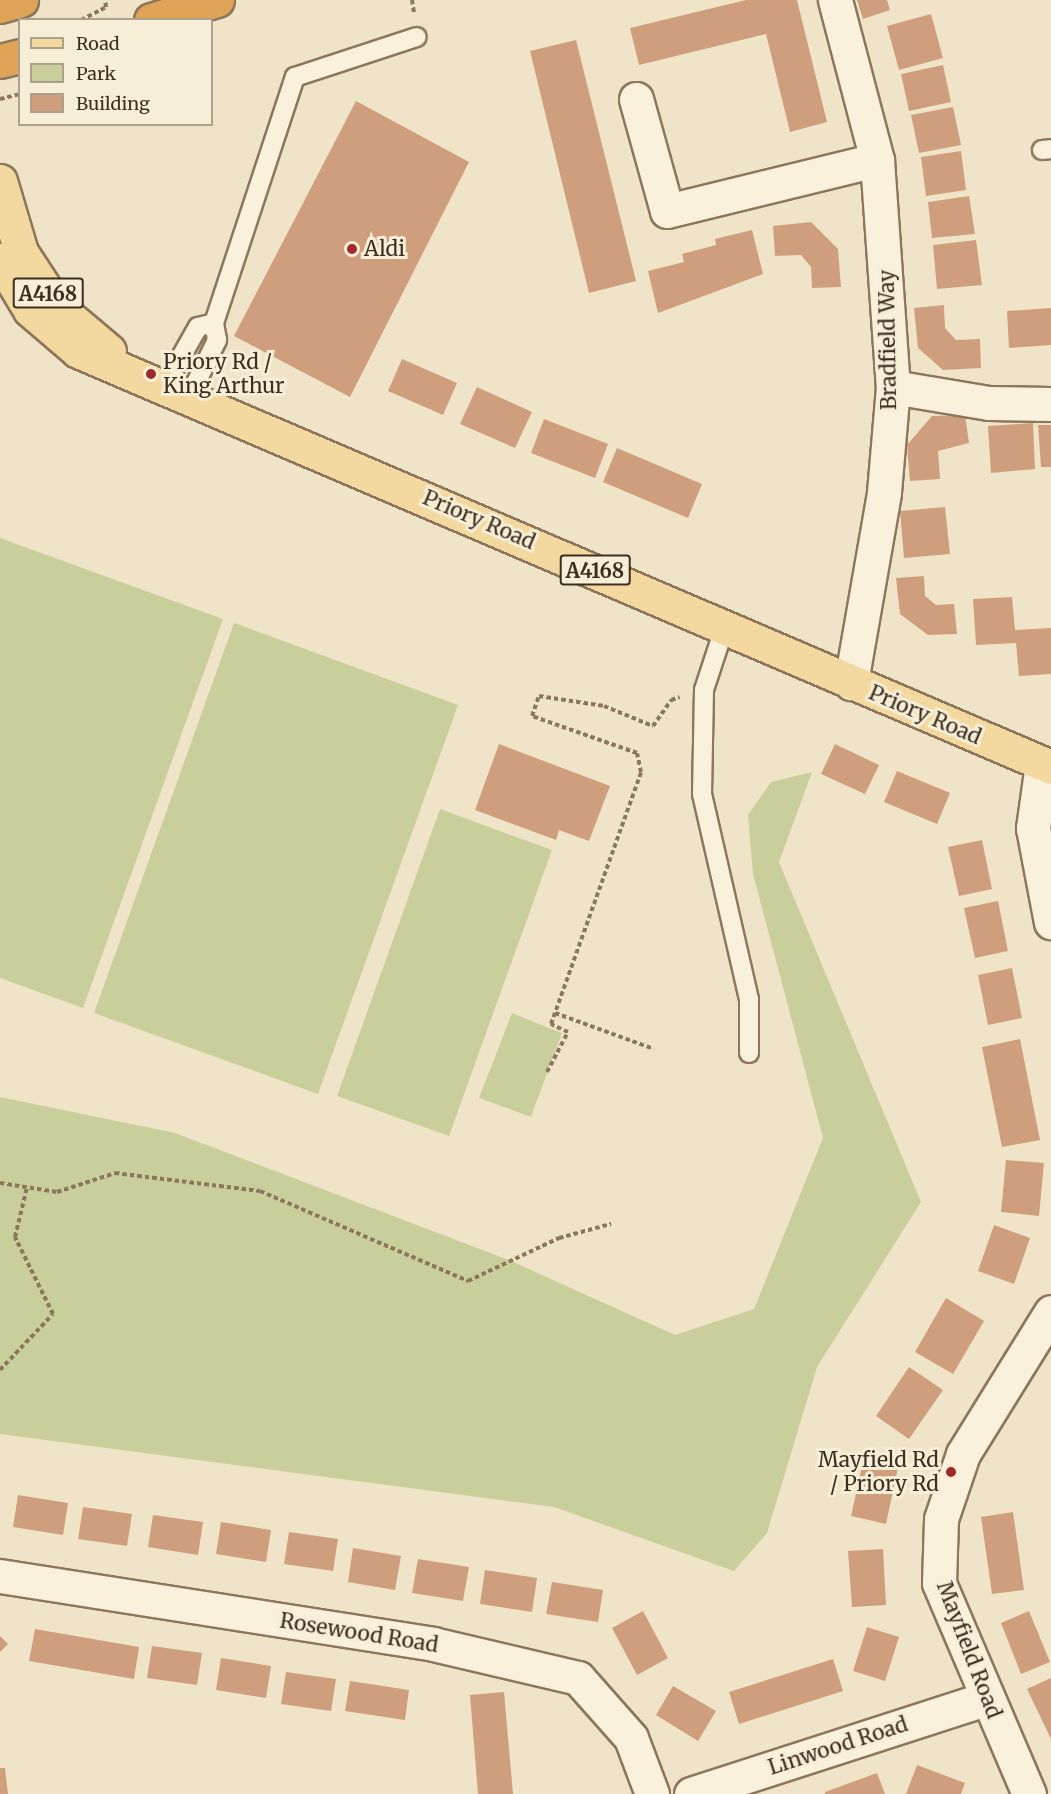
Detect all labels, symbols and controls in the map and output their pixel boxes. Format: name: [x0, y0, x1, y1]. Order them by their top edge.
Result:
legend: [18, 18, 213, 126]
text: Road: [76, 32, 120, 55]
text: Park: [76, 62, 116, 85]
text: Building: [76, 92, 150, 115]
place label: Aldi: [364, 236, 405, 262]
marker: Aldi: [345, 242, 359, 256]
street label: Bradfield Way: [874, 270, 902, 410]
road number: A4168: [12, 276, 84, 310]
place label: Priory Rd / King Arthur: [163, 349, 285, 399]
marker: Priory Rd / King Arthur: [144, 367, 158, 381]
street label: Priory Road: [419, 485, 539, 555]
road number: A4168: [559, 553, 631, 587]
street label: Priory Road: [865, 680, 985, 750]
place label: Mayfield Rd / Priory Rd: [818, 1447, 939, 1497]
marker: Mayfield Rd / Priory Rd: [944, 1465, 958, 1479]
street label: Mayfield Road: [931, 1578, 1007, 1722]
street label: Rosewood Road: [278, 1608, 440, 1658]
street label: Linwood Road: [765, 1712, 911, 1780]

